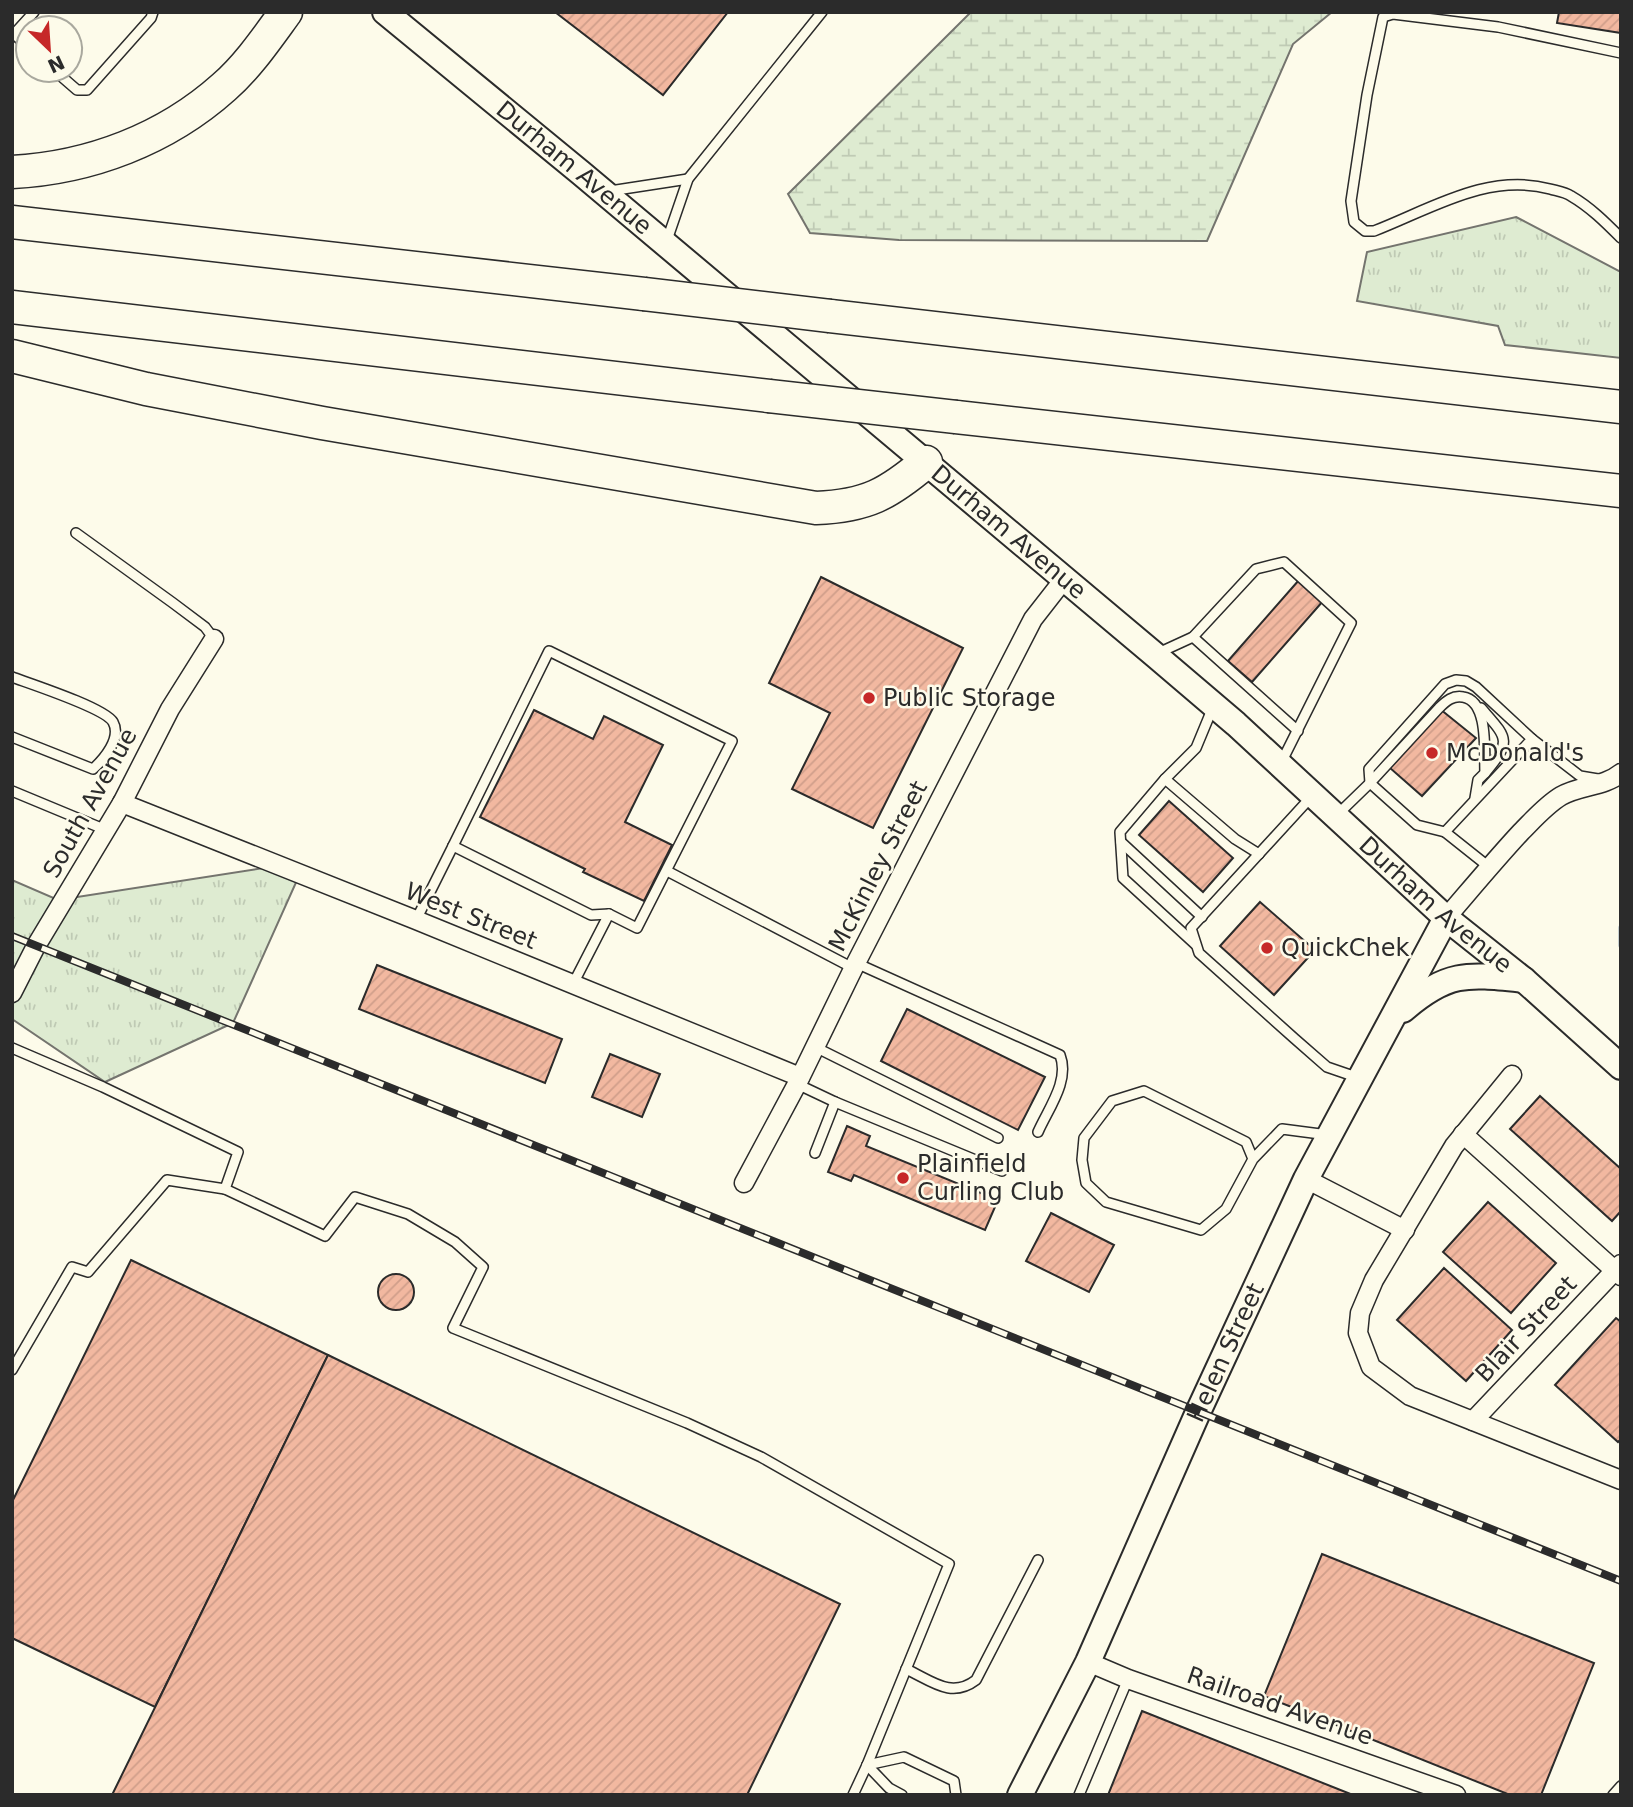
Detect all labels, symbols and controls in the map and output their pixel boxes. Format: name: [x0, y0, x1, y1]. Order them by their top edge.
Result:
north arrow: [14, 14, 84, 84]
text: N: [44, 51, 68, 78]
street label: Durham Avenue: [491, 95, 657, 240]
street label: Durham Avenue: [926, 459, 1092, 605]
place label: Public Storage: [883, 684, 1056, 712]
marker: Public Storage: [861, 690, 877, 706]
street label: South Avenue: [37, 723, 143, 883]
place label: McDonald's: [1446, 739, 1584, 767]
marker: McDonald's: [1424, 745, 1440, 761]
street label: McKinley Street: [823, 776, 933, 956]
street label: Durham Avenue: [1353, 831, 1517, 979]
street label: West Street: [401, 877, 541, 955]
place label: QuickChek: [1281, 934, 1410, 962]
marker: QuickChek: [1259, 940, 1275, 956]
place label: Plainfield Curling Club: [917, 1150, 1064, 1206]
marker: Plainfield Curling Club: [895, 1170, 911, 1186]
street label: Blair Street: [1470, 1270, 1582, 1388]
street label: Helen Street: [1181, 1279, 1270, 1426]
street label: Railroad Avenue: [1183, 1661, 1377, 1751]

